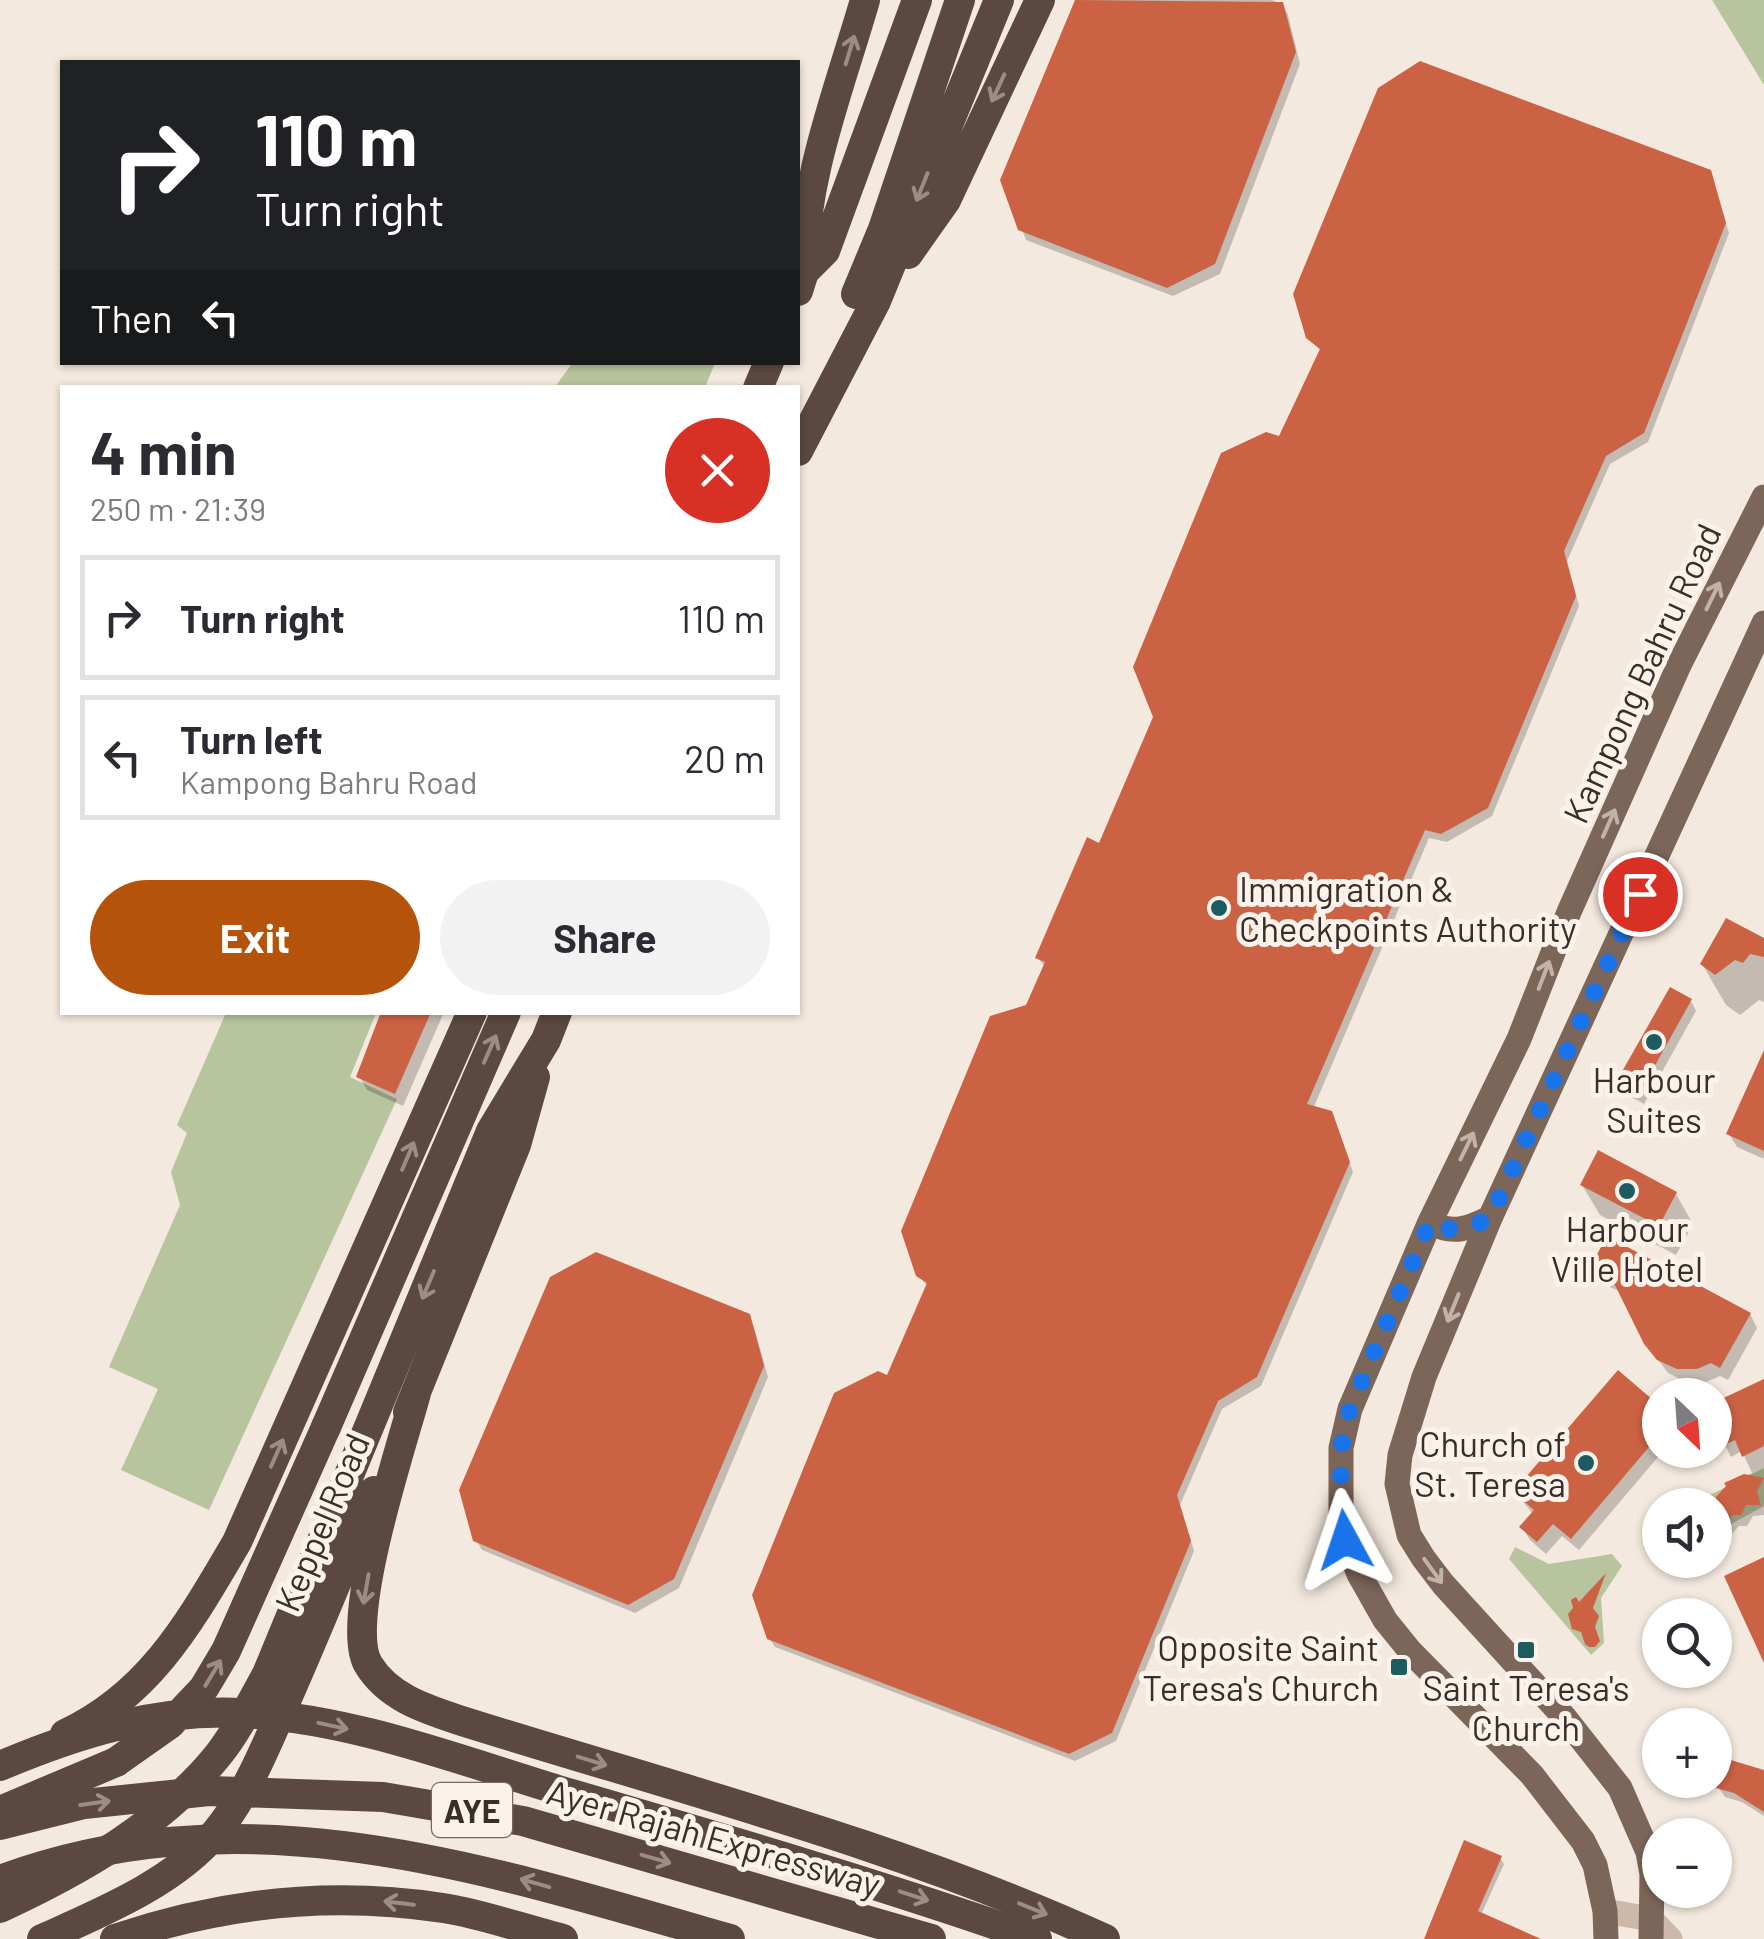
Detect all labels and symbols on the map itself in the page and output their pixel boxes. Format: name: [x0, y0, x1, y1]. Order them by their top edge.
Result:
one-way arrow: [842, 35, 860, 67]
one-way arrow: [988, 72, 1007, 102]
one-way arrow: [912, 172, 930, 202]
street label: Kampong Bahru Road: [1553, 517, 1729, 829]
one-way arrow: [1704, 582, 1723, 612]
one-way arrow: [1600, 809, 1619, 839]
pin: [1598, 852, 1683, 937]
place label: Immigration & Checkpoints Authority: [1239, 867, 1577, 949]
marker: Immigration & Checkpoints Authority: [1208, 897, 1230, 919]
one-way arrow: [1536, 961, 1554, 991]
marker: Harbour Suites: [1643, 1031, 1665, 1053]
one-way arrow: [482, 1034, 500, 1065]
place label: Harbour Suites: [1593, 1058, 1716, 1140]
one-way arrow: [1458, 1132, 1477, 1161]
one-way arrow: [400, 1141, 418, 1172]
marker: Harbour Ville Hotel: [1616, 1180, 1638, 1202]
place label: Harbour Ville Hotel: [1551, 1207, 1703, 1289]
one-way arrow: [418, 1270, 436, 1300]
one-way arrow: [1442, 1292, 1460, 1323]
north arrow: [1642, 1378, 1732, 1468]
place label: Church of St. Teresa: [1414, 1422, 1566, 1504]
street label: Keppel Road: [265, 1427, 377, 1617]
one-way arrow: [269, 1438, 287, 1469]
marker: Church of St. Teresa: [1575, 1452, 1597, 1474]
position arrow: [1293, 1488, 1397, 1592]
one-way arrow: [1422, 1557, 1443, 1584]
one-way arrow: [356, 1572, 375, 1605]
place label: Opposite Saint Teresa's Church: [1142, 1626, 1379, 1708]
marker: Saint Teresa's Church: [1515, 1639, 1537, 1661]
marker: Opposite Saint Teresa's Church: [1388, 1656, 1410, 1678]
one-way arrow: [203, 1659, 223, 1688]
place label: Saint Teresa's Church: [1422, 1666, 1630, 1748]
one-way arrow: [316, 1717, 348, 1736]
one-way arrow: [575, 1754, 607, 1772]
street label: Ayer Rajah Expressway: [543, 1769, 885, 1905]
road number: AYE: [432, 1783, 512, 1837]
one-way arrow: [78, 1794, 110, 1812]
one-way arrow: [640, 1851, 672, 1869]
one-way arrow: [520, 1873, 551, 1892]
one-way arrow: [897, 1889, 929, 1907]
one-way arrow: [384, 1893, 416, 1912]
one-way arrow: [1017, 1901, 1047, 1919]

